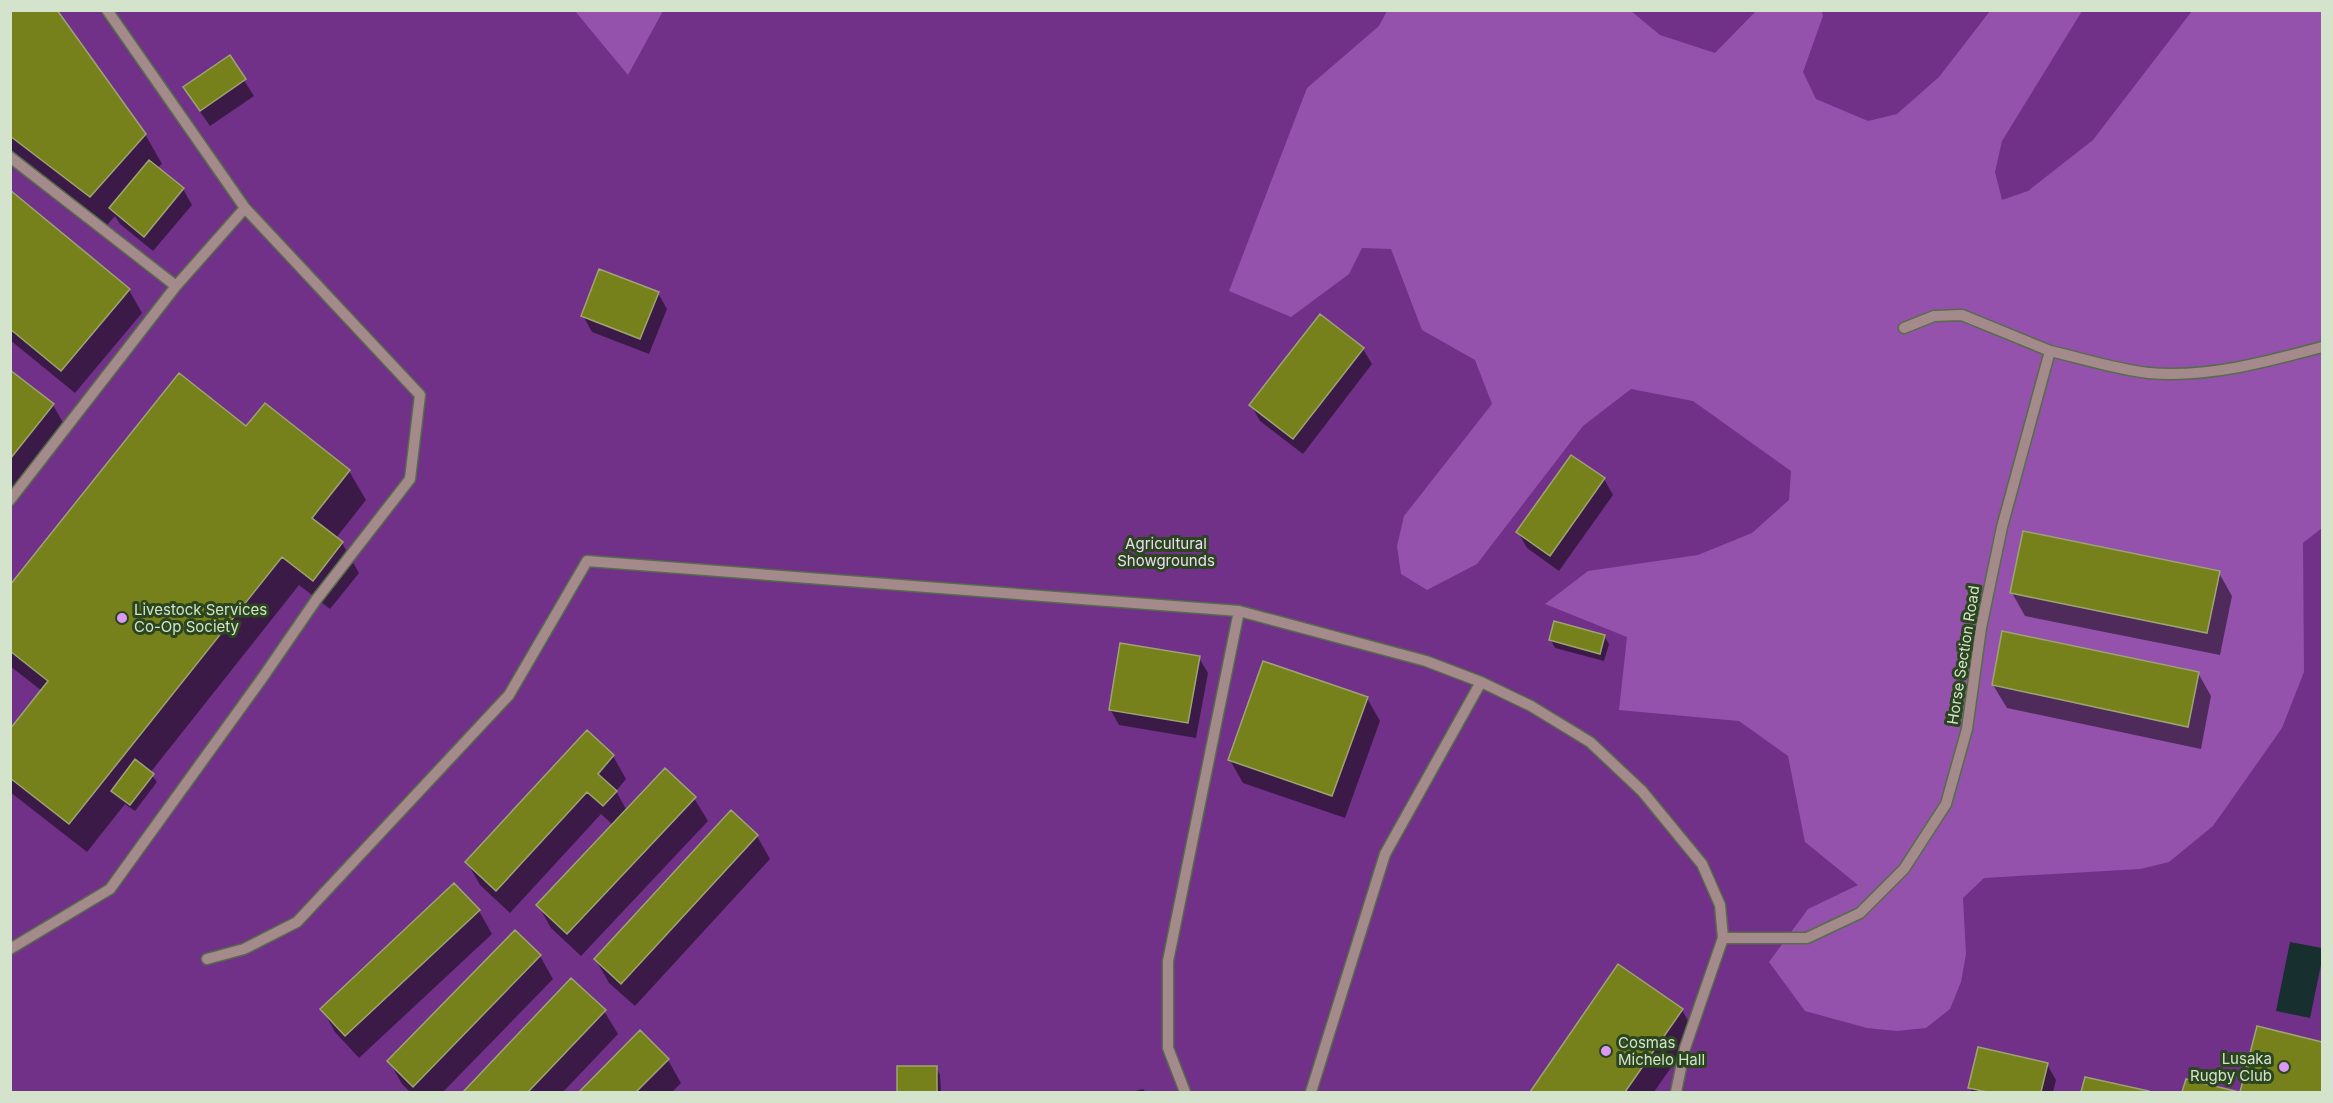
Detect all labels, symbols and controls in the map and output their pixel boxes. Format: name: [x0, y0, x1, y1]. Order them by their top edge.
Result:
park label: Agricultural Showgrounds: [1117, 534, 1215, 570]
street label: Horse Section Road: [1943, 584, 1983, 726]
place label: Livestock Services Co-Op Society: [134, 600, 267, 636]
marker: Livestock Services Co-Op Society: [115, 611, 129, 625]
place label: Cosmas Michelo Hall: [1618, 1033, 1705, 1069]
marker: Cosmas Michelo Hall: [1599, 1044, 1613, 1058]
place label: Lusaka Rugby Club: [2190, 1049, 2272, 1085]
marker: Lusaka Rugby Club: [2277, 1060, 2291, 1074]

